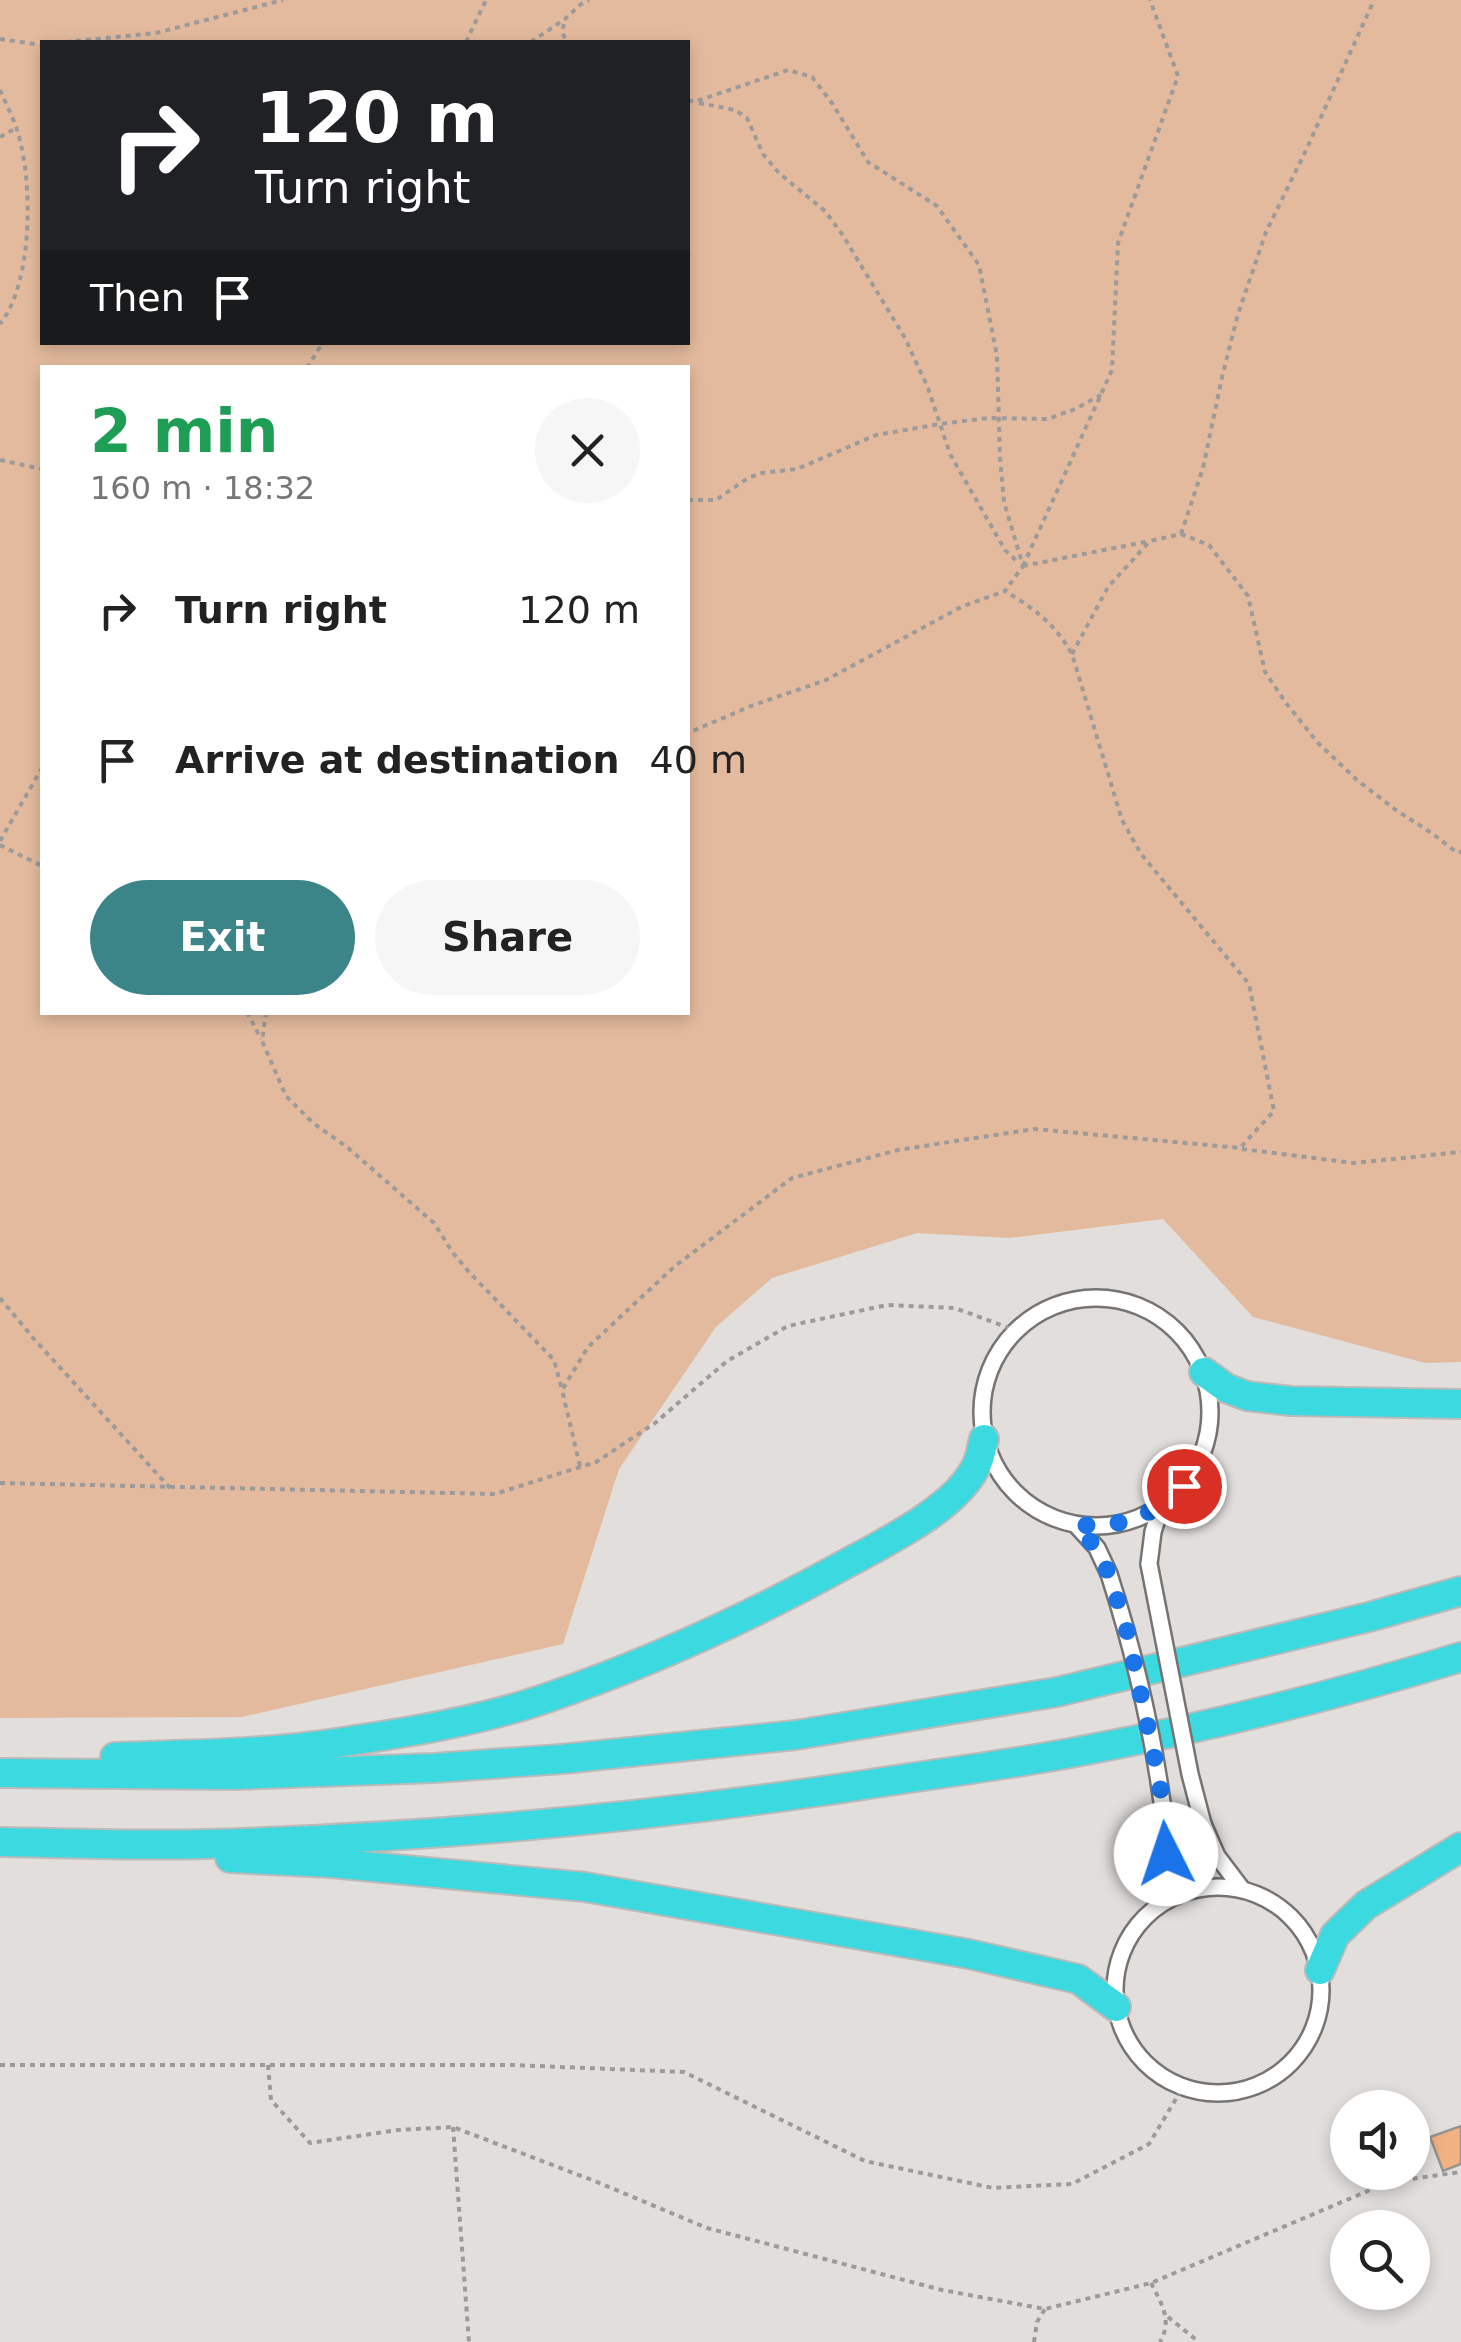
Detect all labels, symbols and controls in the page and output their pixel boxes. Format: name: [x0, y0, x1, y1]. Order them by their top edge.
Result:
text: 120 m: [255, 77, 498, 159]
icon: right: [90, 80, 220, 210]
text: Turn right: [255, 161, 470, 214]
icon: arrive: [205, 270, 260, 325]
text: Then: [90, 276, 185, 320]
text: 2 min: [90, 396, 278, 466]
button: close: [535, 398, 640, 503]
text: 160 m · 18:32: [90, 469, 315, 507]
icon: right: [90, 583, 145, 638]
text: Turn right: [175, 588, 387, 632]
text: 120 m: [518, 588, 640, 632]
icon: arrive: [90, 733, 145, 788]
text: Arrive at destination: [175, 738, 620, 782]
text: 40 m: [650, 738, 747, 782]
button: Exit: [90, 880, 355, 995]
button: Share: [375, 880, 640, 995]
pin: [1142, 1444, 1227, 1529]
icon: arrive: [1157, 1459, 1212, 1514]
position arrow: [1114, 1802, 1218, 1906]
map controls: [1330, 2090, 1430, 2310]
button: sound: [1330, 2090, 1430, 2190]
button: search: [1330, 2210, 1430, 2310]

